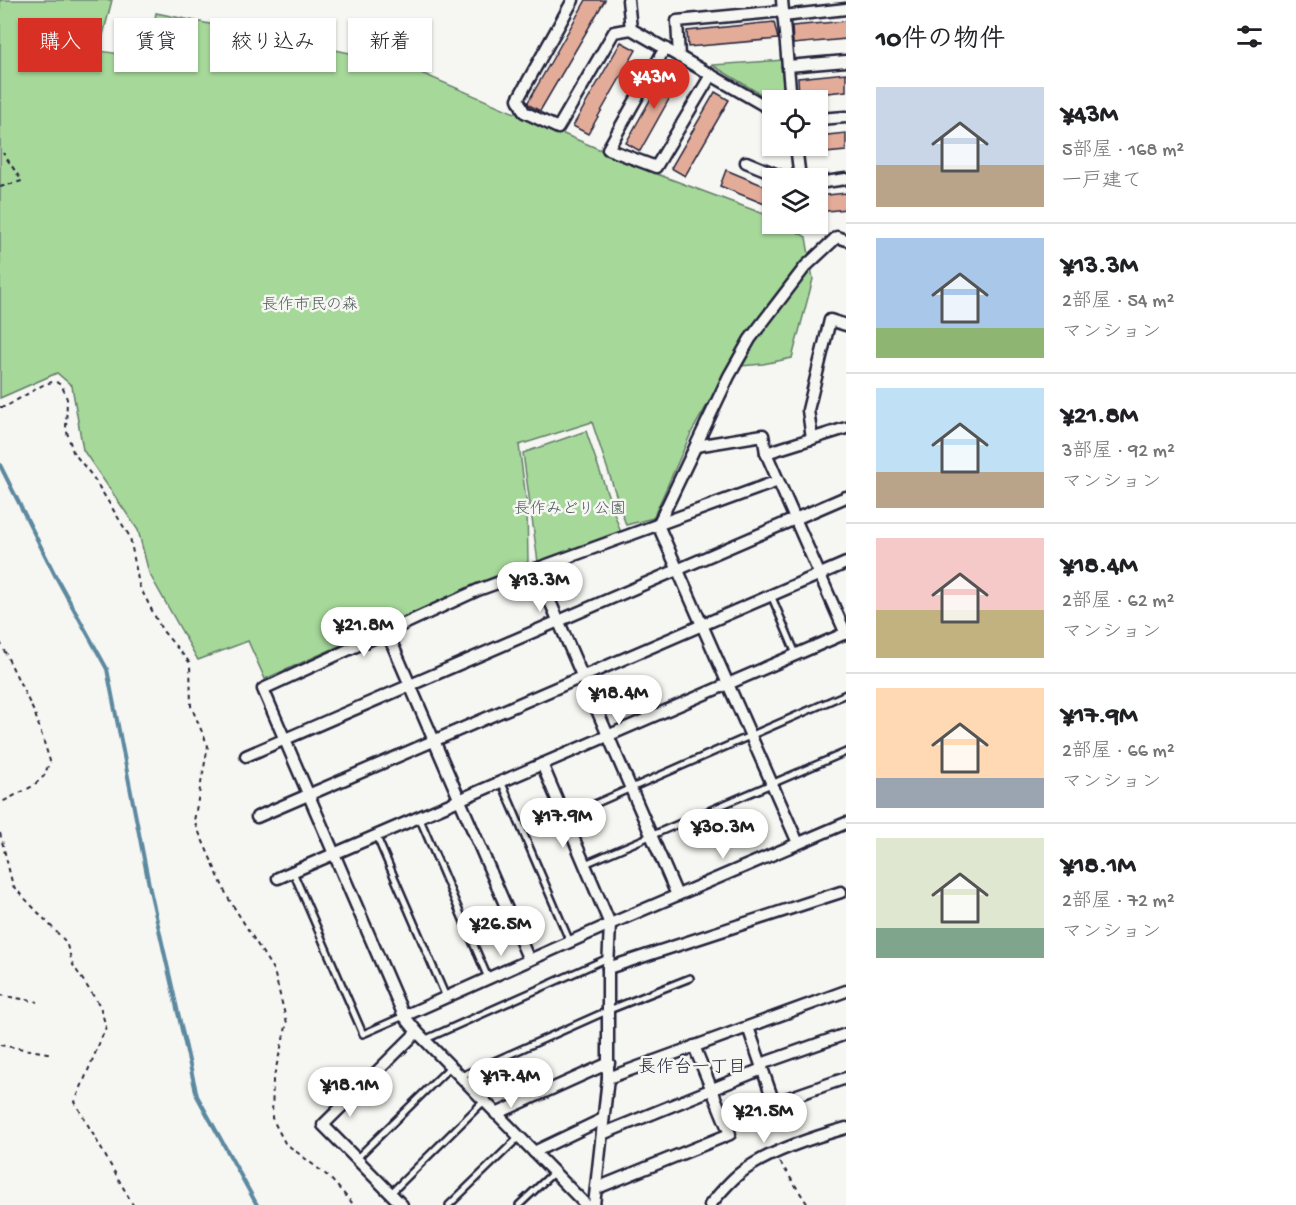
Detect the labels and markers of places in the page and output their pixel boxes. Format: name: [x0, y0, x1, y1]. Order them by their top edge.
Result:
pin: ¥43M: [618, 59, 690, 110]
pin: ¥13.3M: [491, 562, 589, 613]
pin: ¥21.8M: [315, 607, 413, 658]
pin: ¥18.4M: [570, 675, 668, 726]
pin: ¥17.9M: [514, 798, 612, 849]
pin: ¥30.3M: [674, 809, 772, 860]
pin: ¥26.5M: [452, 906, 550, 957]
pin: ¥17.4M: [462, 1058, 560, 1109]
pin: ¥18.1M: [301, 1067, 399, 1118]
pin: ¥21.5M: [715, 1093, 813, 1144]

